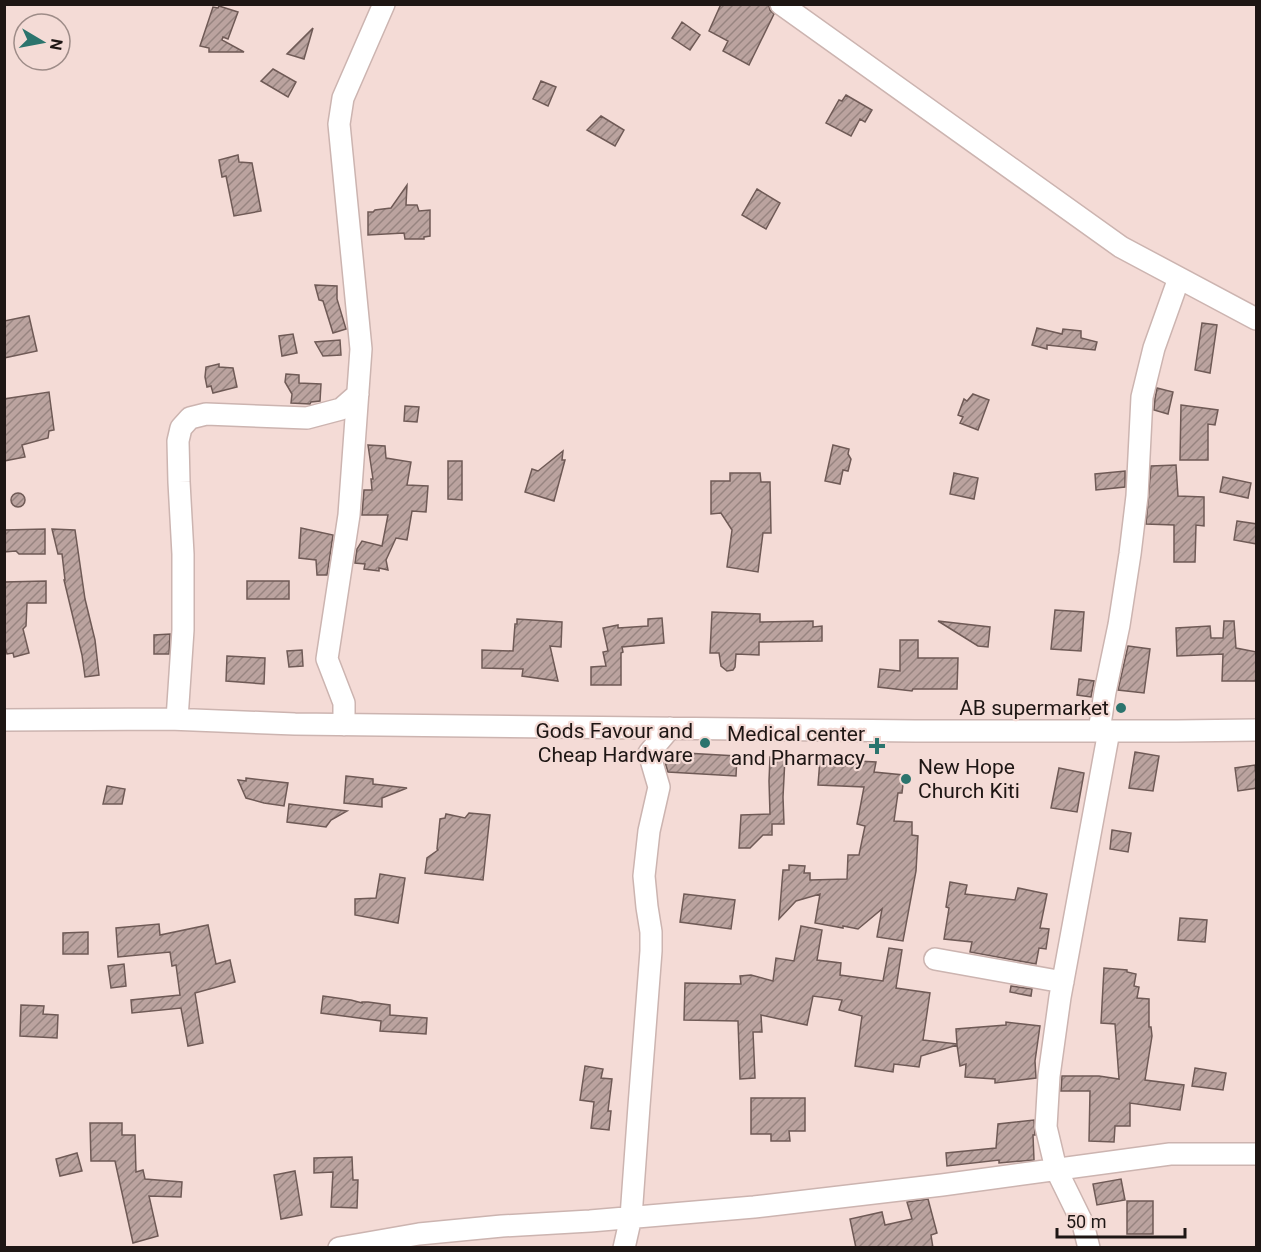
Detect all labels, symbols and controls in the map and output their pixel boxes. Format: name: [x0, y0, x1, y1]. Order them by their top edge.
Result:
north arrow: [12, 12, 72, 72]
text: N: [46, 37, 67, 52]
place label: AB supermarket: [959, 696, 1109, 720]
marker: AB supermarket: [1114, 701, 1128, 715]
place label: Gods Favour and Cheap Hardware: [536, 719, 693, 767]
place label: Medical center and Pharmacy: [727, 722, 865, 770]
marker: Gods Favour and Cheap Hardware: [698, 736, 712, 750]
marker: Medical center and Pharmacy: [870, 739, 884, 753]
place label: New Hope Church Kiti: [918, 755, 1020, 803]
marker: New Hope Church Kiti: [899, 772, 913, 786]
scale bar: [1057, 1201, 1184, 1239]
text: 50 m: [1066, 1211, 1106, 1232]

